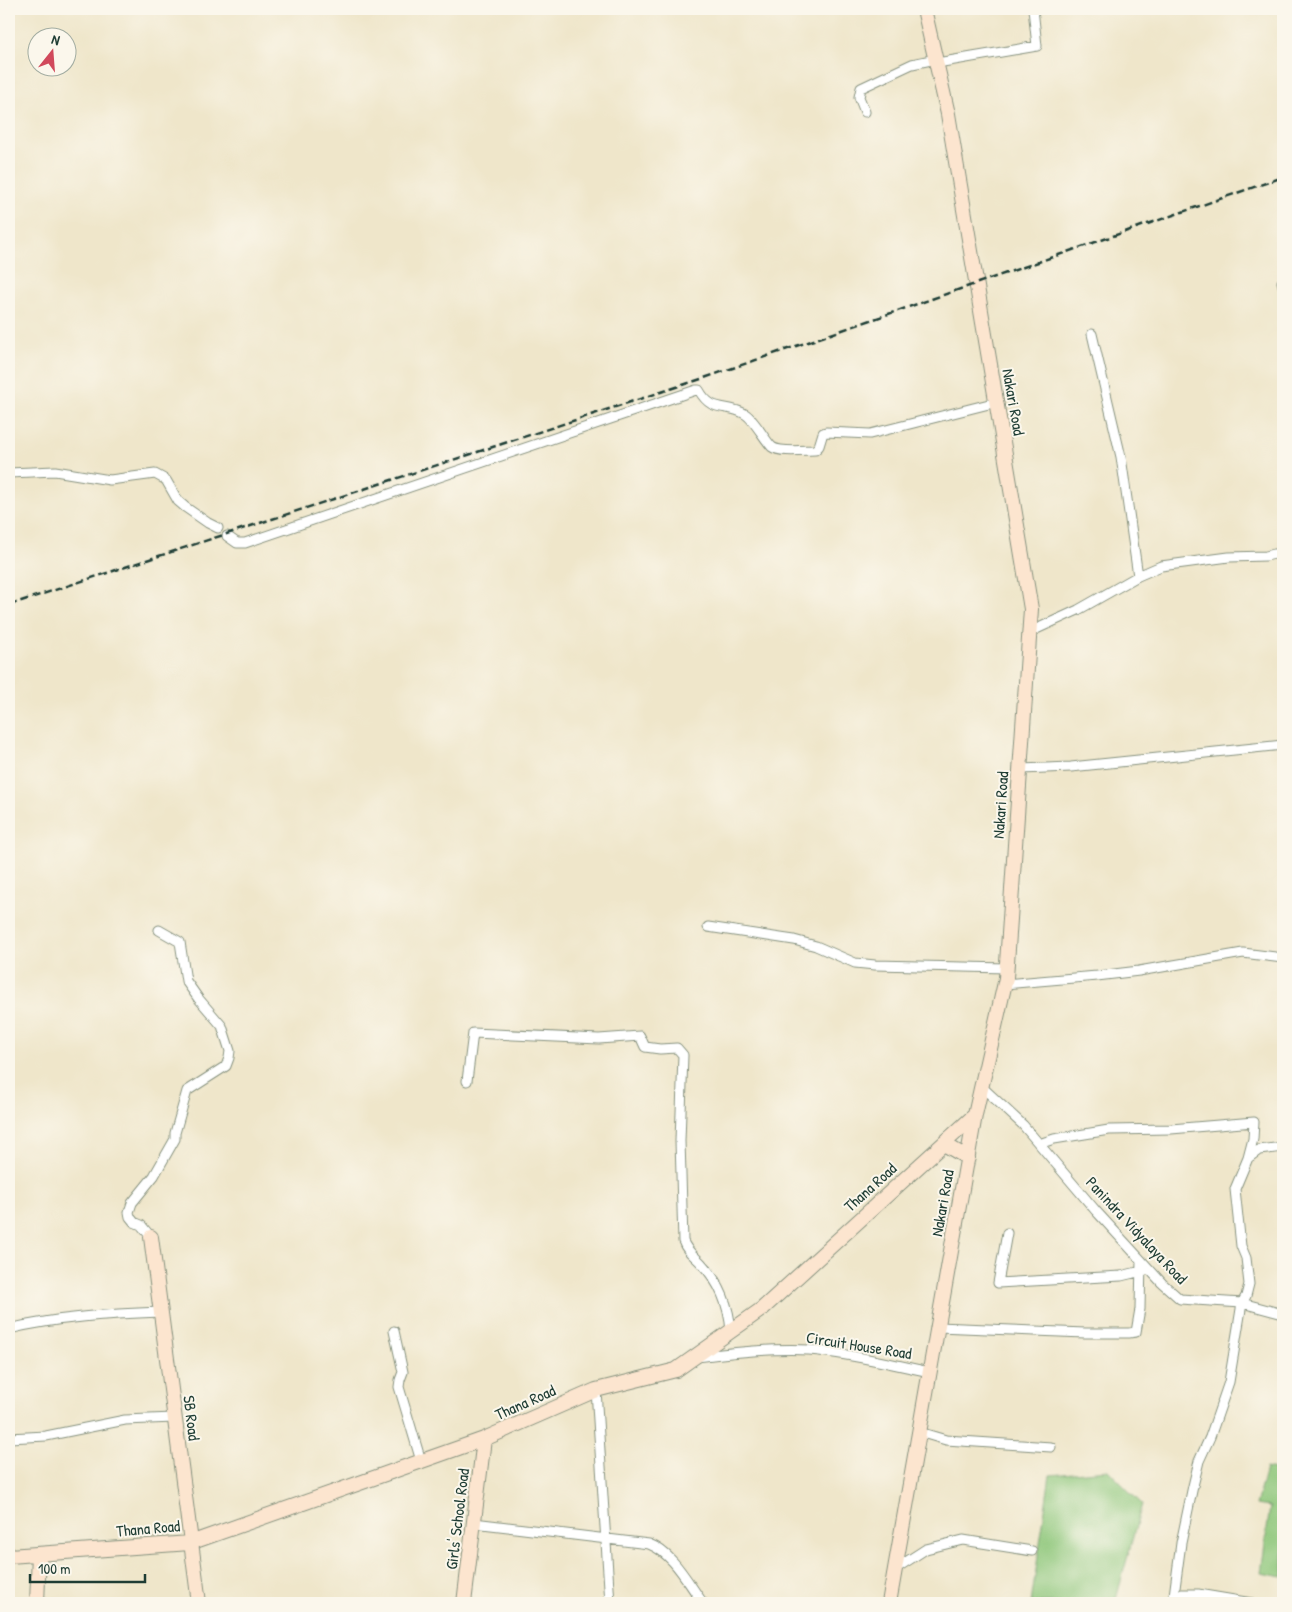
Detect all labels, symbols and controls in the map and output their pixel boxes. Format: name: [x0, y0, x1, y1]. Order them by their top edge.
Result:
north arrow: [28, 28, 78, 78]
text: N: [50, 29, 63, 49]
street label: Nakari Road: [997, 367, 1031, 437]
street label: Nakari Road: [987, 771, 1013, 839]
street label: Thana Road: [839, 1157, 901, 1217]
street label: Nakari Road: [925, 1168, 959, 1238]
street label: Panindra Vidyalaya Road: [1081, 1171, 1193, 1289]
street label: Circuit House Road: [805, 1326, 913, 1364]
street label: Thana Road: [491, 1379, 559, 1425]
street label: SB Road: [178, 1394, 206, 1442]
street label: Girls' School Road: [440, 1467, 474, 1571]
street label: Thana Road: [115, 1514, 181, 1542]
scale bar: [30, 1552, 145, 1584]
text: 100 m: [38, 1558, 71, 1579]

